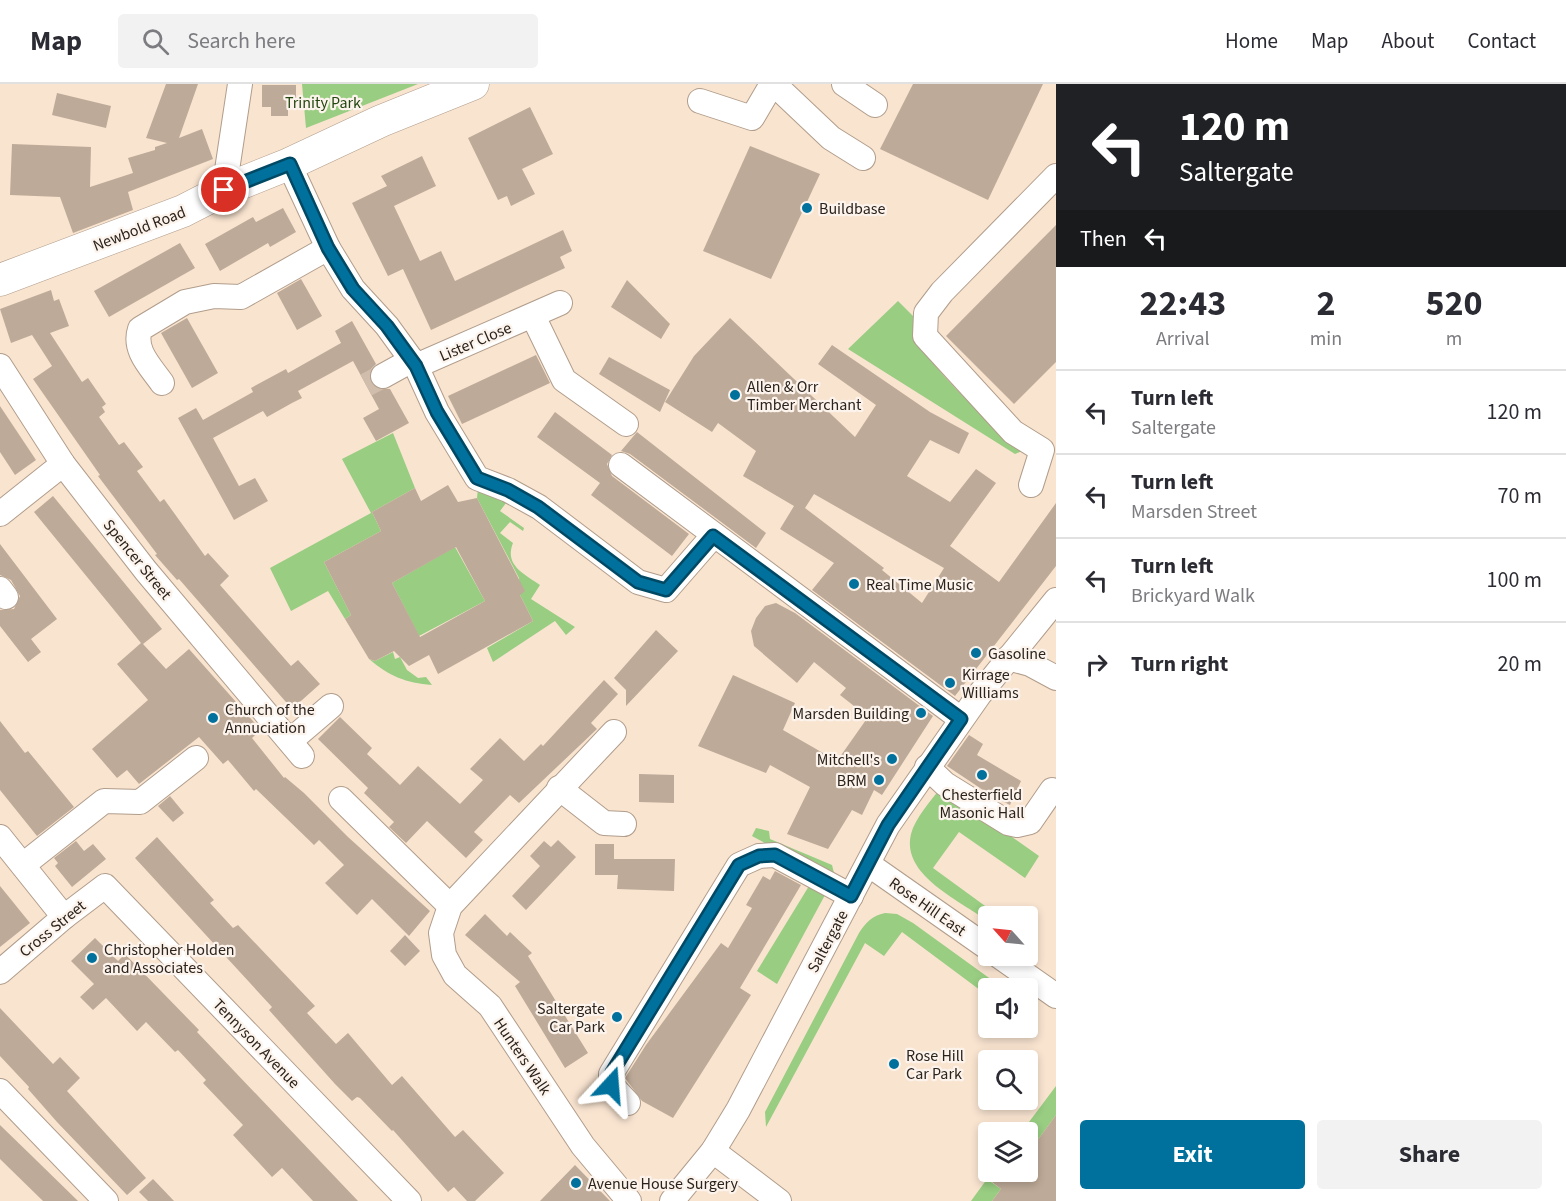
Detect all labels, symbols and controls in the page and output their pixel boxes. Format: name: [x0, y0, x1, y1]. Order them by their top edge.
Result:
search box: [118, 14, 538, 68]
text: Map: [30, 21, 82, 61]
icon: search: [139, 25, 172, 58]
text: Search here: [187, 25, 296, 57]
text: Home: [1225, 26, 1278, 56]
text: Map: [1311, 26, 1349, 56]
text: About: [1382, 26, 1434, 56]
text: Contact: [1467, 26, 1536, 56]
park label: Trinity Park: [285, 92, 361, 114]
text: 120 m: [1179, 97, 1290, 157]
icon: left: [1080, 108, 1158, 186]
text: Saltergate: [1179, 153, 1294, 192]
pin: [198, 164, 249, 215]
icon: arrive: [207, 173, 240, 206]
place label: Buildbase: [819, 198, 885, 220]
street label: Newbold Road: [90, 201, 189, 257]
marker: Buildbase: [800, 201, 814, 215]
icon: left: [1139, 222, 1172, 255]
text: Then: [1080, 223, 1127, 255]
text: 22:43: [1139, 278, 1226, 329]
text: 2: [1316, 278, 1335, 329]
text: 520: [1426, 278, 1483, 329]
street label: Lister Close: [436, 317, 515, 367]
text: Arrival: [1156, 325, 1210, 353]
text: min: [1310, 325, 1342, 353]
text: m: [1446, 325, 1462, 353]
place label: Allen & Orr Timber Merchant: [747, 376, 862, 416]
text: Turn left: [1131, 382, 1213, 414]
marker: Allen & Orr Timber Merchant: [728, 388, 742, 402]
icon: left: [1080, 396, 1113, 429]
text: 120 m: [1487, 396, 1542, 428]
text: Saltergate: [1131, 414, 1216, 442]
text: Turn left: [1131, 466, 1213, 498]
icon: left: [1080, 480, 1113, 513]
text: 70 m: [1497, 480, 1542, 512]
text: Marsden Street: [1131, 498, 1257, 526]
street label: Spencer Street: [98, 515, 177, 605]
text: Turn left: [1131, 550, 1213, 582]
icon: left: [1080, 564, 1113, 597]
text: 100 m: [1487, 564, 1542, 596]
place label: Real Time Music: [866, 574, 973, 596]
marker: Real Time Music: [847, 577, 861, 591]
text: Brickyard Walk: [1131, 582, 1255, 610]
place label: Gasoline: [988, 643, 1046, 665]
marker: Gasoline: [969, 646, 983, 660]
icon: right: [1080, 648, 1113, 681]
text: Turn right: [1131, 648, 1228, 680]
text: 20 m: [1497, 648, 1542, 680]
place label: Kirrage Williams: [962, 664, 1019, 704]
marker: Kirrage Williams: [943, 676, 957, 690]
place label: Church of the Annuciation: [225, 699, 315, 739]
place label: Marsden Building: [793, 703, 909, 725]
marker: Marsden Building: [914, 706, 928, 720]
marker: Church of the Annuciation: [206, 711, 220, 725]
place label: Mitchell's: [817, 749, 880, 771]
marker: Mitchell's: [885, 752, 899, 766]
marker: Chesterfield Masonic Hall: [975, 768, 989, 782]
place label: BRM: [837, 770, 867, 792]
marker: BRM: [872, 773, 886, 787]
place label: Chesterfield Masonic Hall: [940, 784, 1024, 824]
street label: Rose Hill East: [884, 872, 971, 942]
street label: Cross Street: [15, 895, 91, 962]
street label: Saltergate: [802, 906, 854, 977]
north arrow: [978, 906, 1038, 966]
map controls: [978, 906, 1038, 1182]
place label: Christopher Holden and Associates: [104, 939, 235, 979]
marker: Christopher Holden and Associates: [85, 951, 99, 965]
button: sound: [978, 978, 1038, 1038]
street label: Tennyson Avenue: [208, 994, 305, 1093]
place label: Saltergate Car Park: [537, 998, 605, 1038]
marker: Saltergate Car Park: [610, 1010, 624, 1024]
street label: Hunters Walk: [488, 1014, 556, 1100]
place label: Rose Hill Car Park: [906, 1045, 964, 1085]
button: search: [978, 1050, 1038, 1110]
position arrow: [579, 1053, 643, 1117]
marker: Rose Hill Car Park: [887, 1057, 901, 1071]
button: Exit: [1080, 1120, 1305, 1189]
button: Share: [1317, 1120, 1542, 1189]
button: layers: [978, 1122, 1038, 1182]
place label: Avenue House Surgery: [588, 1173, 739, 1195]
marker: Avenue House Surgery: [569, 1176, 583, 1190]

